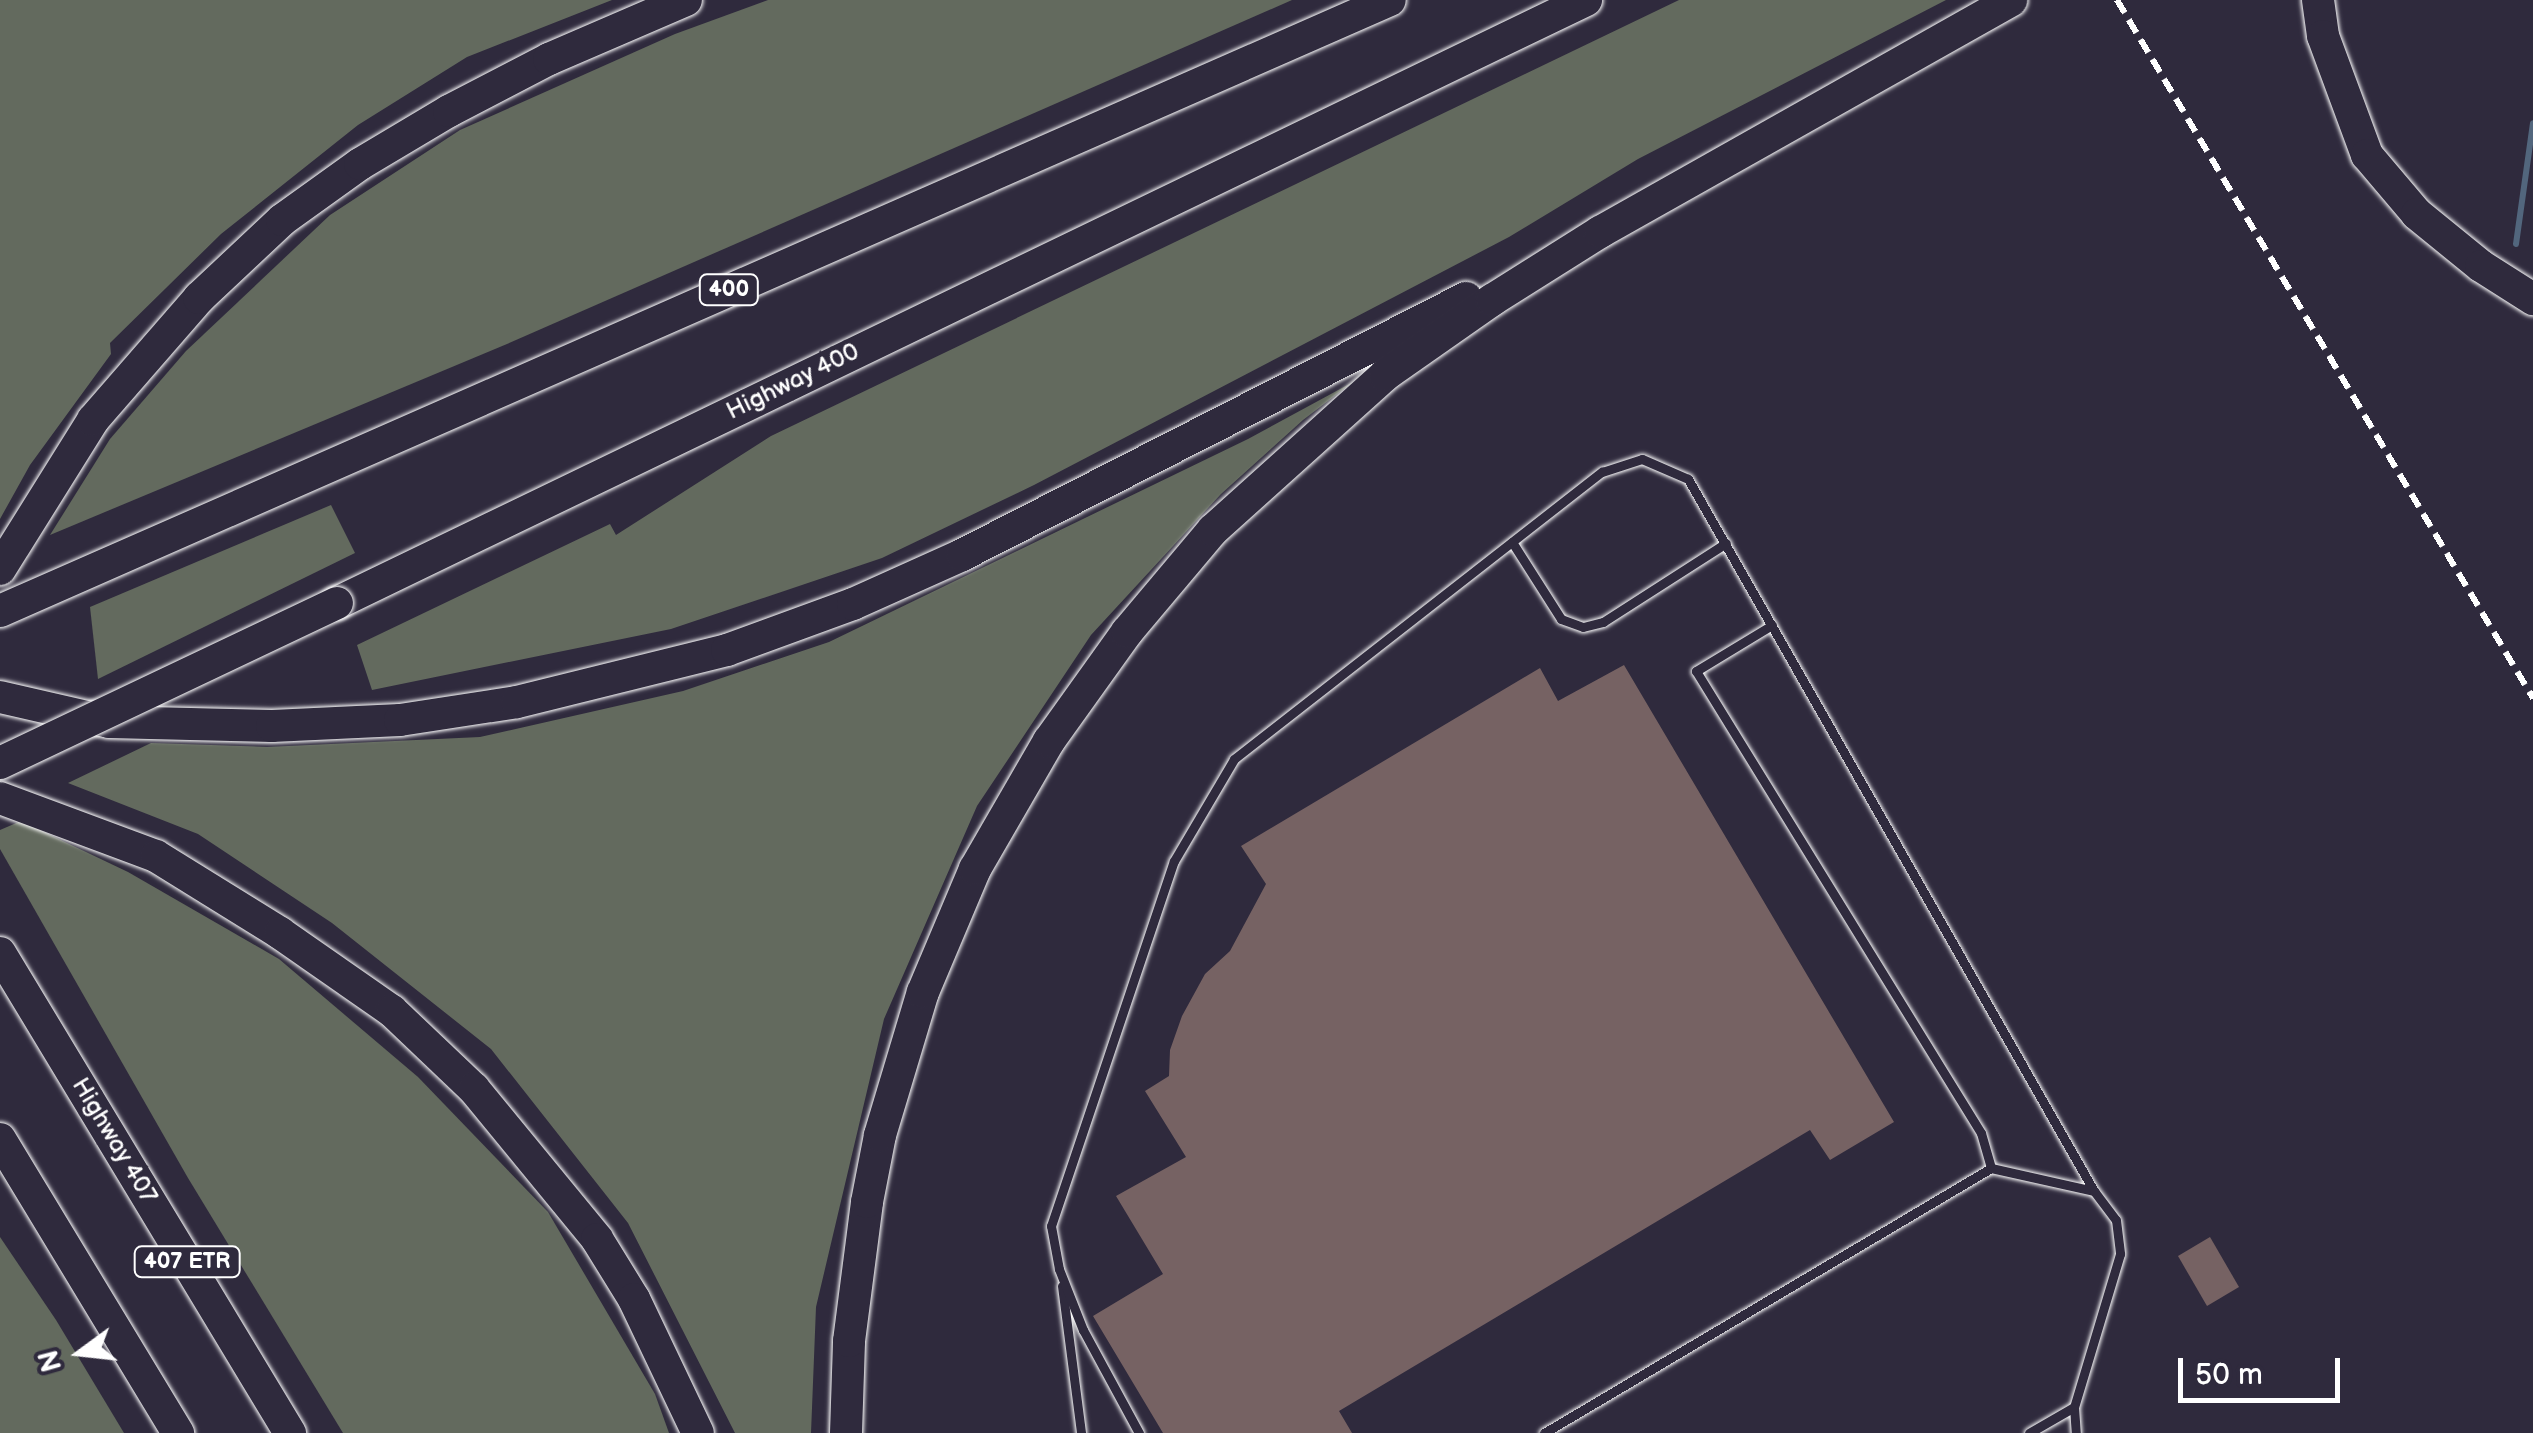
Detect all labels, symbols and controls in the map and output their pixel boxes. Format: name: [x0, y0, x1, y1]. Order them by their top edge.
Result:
road number: 400: [696, 273, 762, 307]
street label: Highway 400: [721, 337, 865, 427]
street label: Highway 407: [64, 1072, 164, 1210]
road number: 407 ETR: [132, 1245, 242, 1279]
north arrow: [30, 1303, 130, 1403]
scale bar: [2183, 1338, 2346, 1400]
text: N: [32, 1346, 69, 1375]
text: 50 m: [2195, 1357, 2263, 1393]

